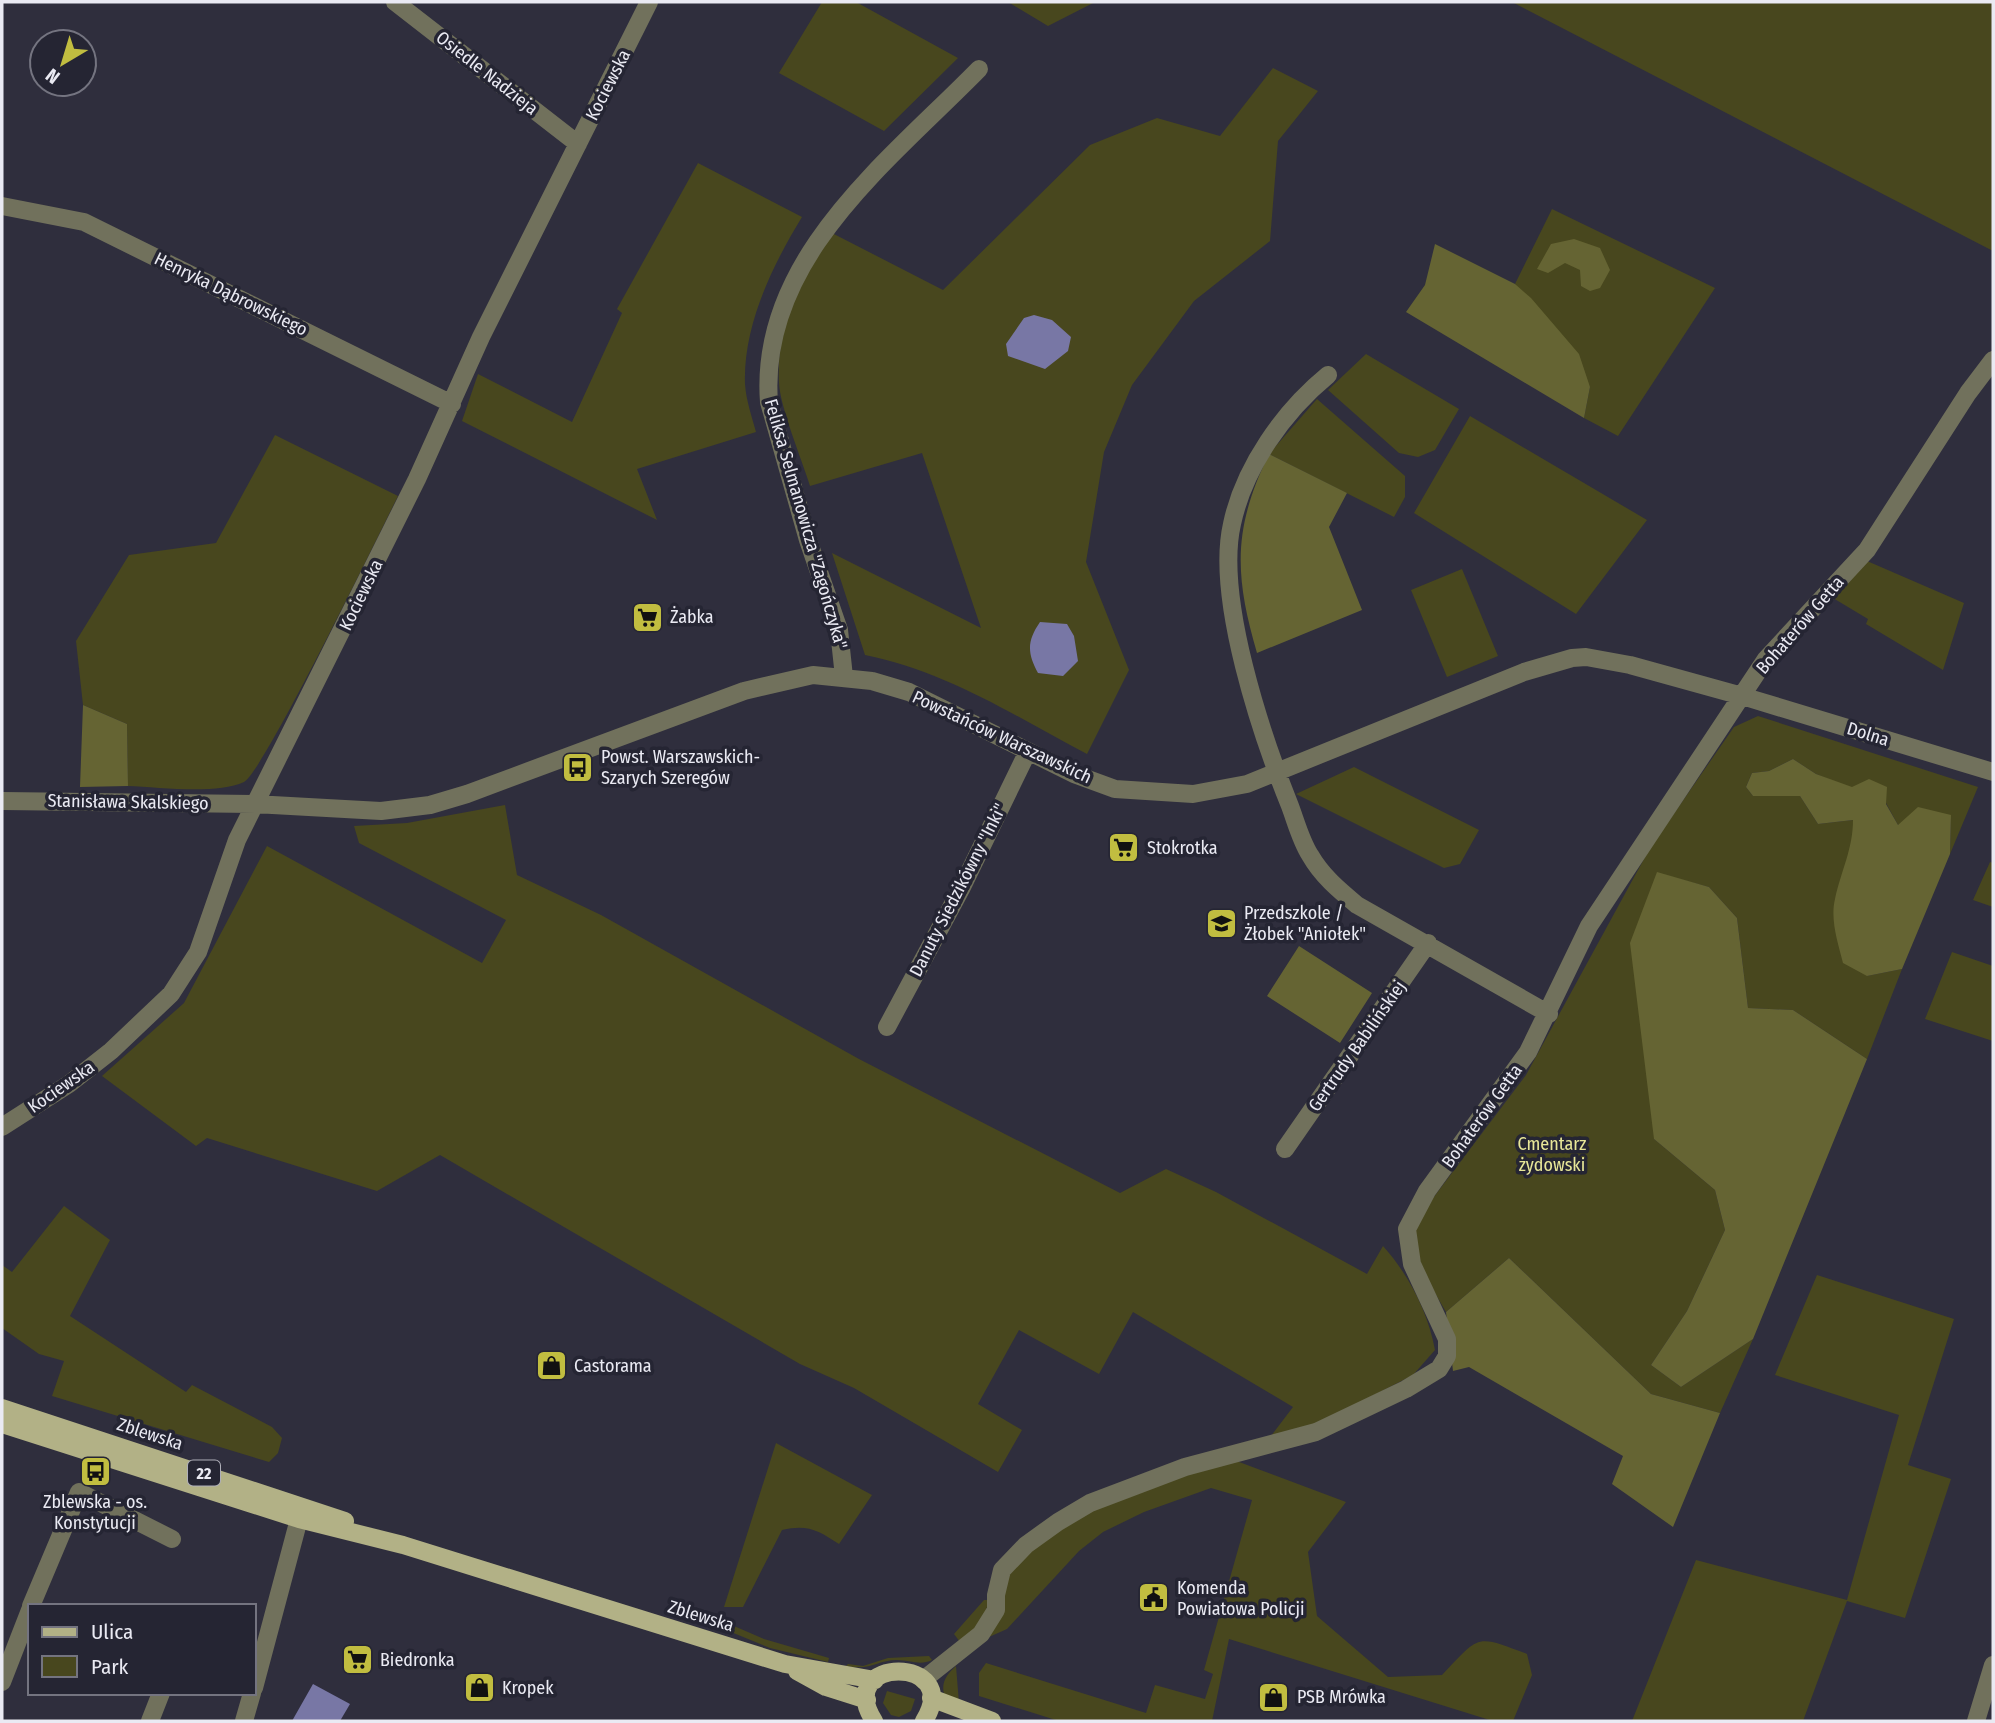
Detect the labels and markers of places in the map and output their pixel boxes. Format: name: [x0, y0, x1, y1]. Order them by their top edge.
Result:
supermarket icon: Żabka: [630, 600, 664, 634]
place label: Żabka: [670, 606, 714, 628]
place label: Powst. Warszawskich- Szarych Szeregów: [601, 746, 760, 789]
bus stop icon: Powst. Warszawskich- Szarych Szeregów: [561, 750, 595, 784]
supermarket icon: Stokrotka: [1107, 831, 1141, 865]
place label: Stokrotka: [1147, 837, 1218, 859]
place label: Przedszkole / Żłobek "Aniołek": [1244, 902, 1366, 945]
school or university icon: Przedszkole / Żłobek "Aniołek": [1204, 906, 1238, 940]
shop icon: Castorama: [534, 1349, 568, 1383]
place label: Castorama: [574, 1355, 652, 1377]
bus stop icon: Zblewska - os. Konstytucji: [78, 1455, 112, 1489]
place label: Zblewska - os. Konstytucji: [43, 1491, 147, 1534]
place label: Komenda Powiatowa Policji: [1177, 1577, 1305, 1620]
public building icon: Komenda Powiatowa Policji: [1137, 1581, 1171, 1615]
supermarket icon: Biedronka: [340, 1643, 374, 1677]
place label: Biedronka: [380, 1649, 455, 1671]
shop icon: Kropek: [462, 1671, 496, 1705]
place label: Kropek: [502, 1677, 554, 1699]
shop icon: PSB Mrówka: [1257, 1680, 1291, 1714]
place label: PSB Mrówka: [1297, 1686, 1386, 1708]

